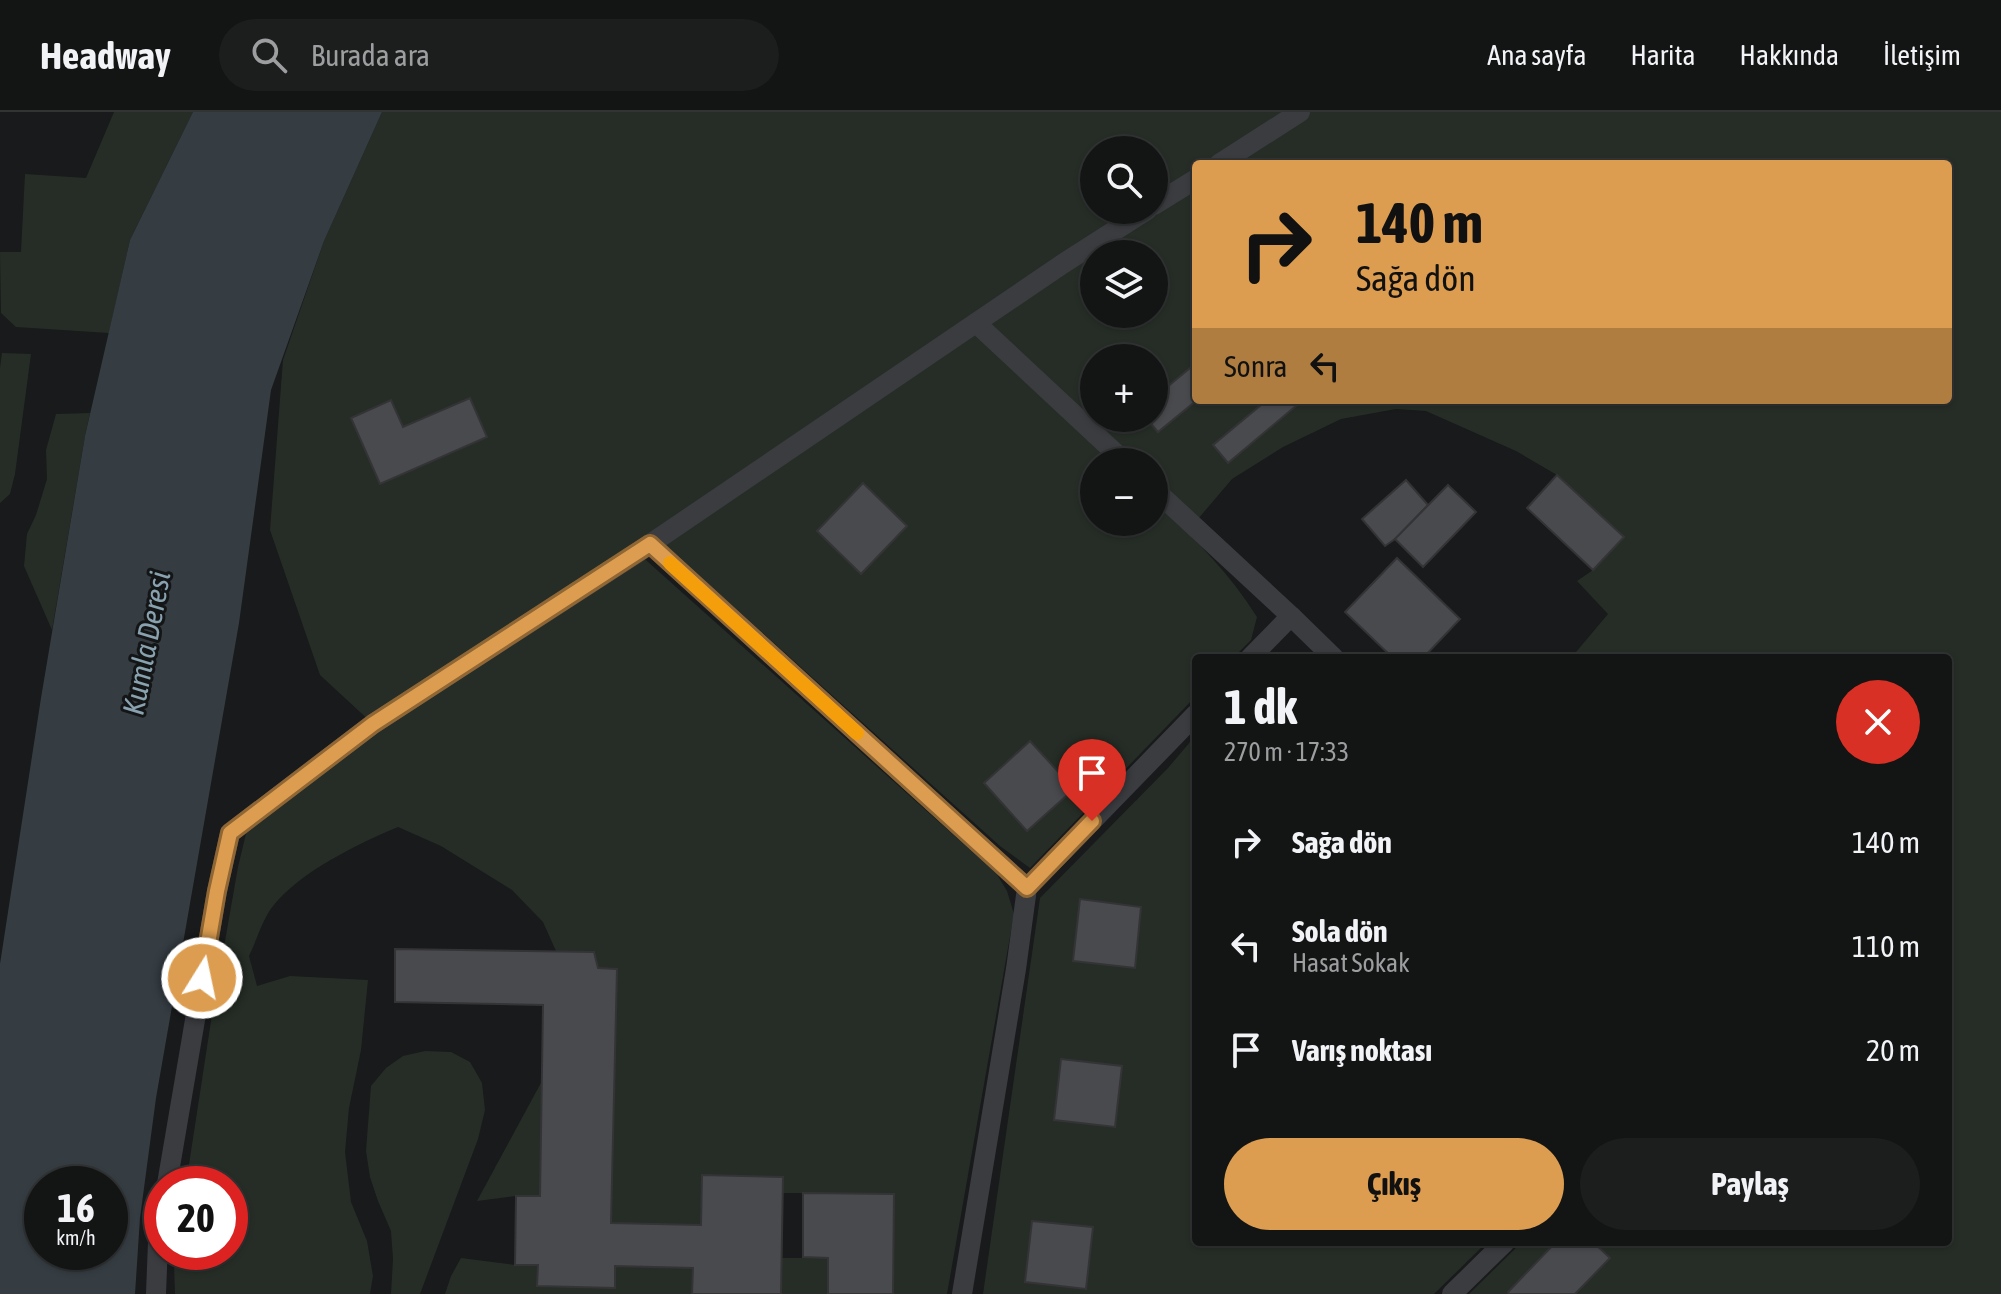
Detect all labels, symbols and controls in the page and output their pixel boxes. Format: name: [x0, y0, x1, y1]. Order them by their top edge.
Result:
search box: [219, 19, 779, 91]
icon: search: [247, 33, 291, 77]
text: Headway: [40, 34, 171, 77]
text: Burada ara: [311, 38, 430, 72]
text: Ana sayfa: [1487, 39, 1587, 71]
text: Harita: [1631, 39, 1696, 71]
text: Hakkında: [1740, 39, 1839, 71]
text: İletişim: [1883, 39, 1961, 71]
map controls: [1080, 136, 1168, 536]
button: search: [1080, 136, 1168, 224]
text: 140 m: [1356, 191, 1483, 255]
icon: right: [1224, 192, 1328, 296]
button: layers: [1080, 240, 1168, 328]
text: Sağa dön: [1356, 257, 1476, 299]
button: +: [1080, 344, 1168, 432]
icon: left: [1303, 344, 1347, 388]
text: Sonra: [1224, 349, 1287, 383]
button: −: [1080, 448, 1168, 536]
water label: Kumla Deresi: [115, 568, 177, 718]
text: 1 dk: [1224, 679, 1297, 734]
button: close: [1836, 680, 1920, 764]
text: 270 m · 17:33: [1224, 737, 1349, 767]
pin: [1058, 739, 1126, 821]
icon: arrive: [1070, 751, 1114, 795]
icon: right: [1224, 820, 1268, 864]
text: Sağa dön: [1292, 825, 1392, 859]
text: 140 m: [1852, 825, 1920, 859]
text: Sola dön: [1292, 914, 1388, 948]
icon: left: [1224, 924, 1268, 968]
text: 110 m: [1852, 929, 1920, 963]
position arrow: [160, 936, 244, 1020]
text: Hasat Sokak: [1292, 948, 1410, 978]
icon: arrive: [1224, 1028, 1268, 1072]
text: Varış noktası: [1292, 1033, 1432, 1067]
text: 20 m: [1866, 1033, 1920, 1067]
button: Çıkış: [1224, 1138, 1564, 1230]
button: Paylaş: [1580, 1138, 1920, 1230]
speed limit sign: 20: [144, 1166, 248, 1270]
text: 16: [57, 1185, 95, 1230]
text: km/h: [56, 1226, 96, 1249]

